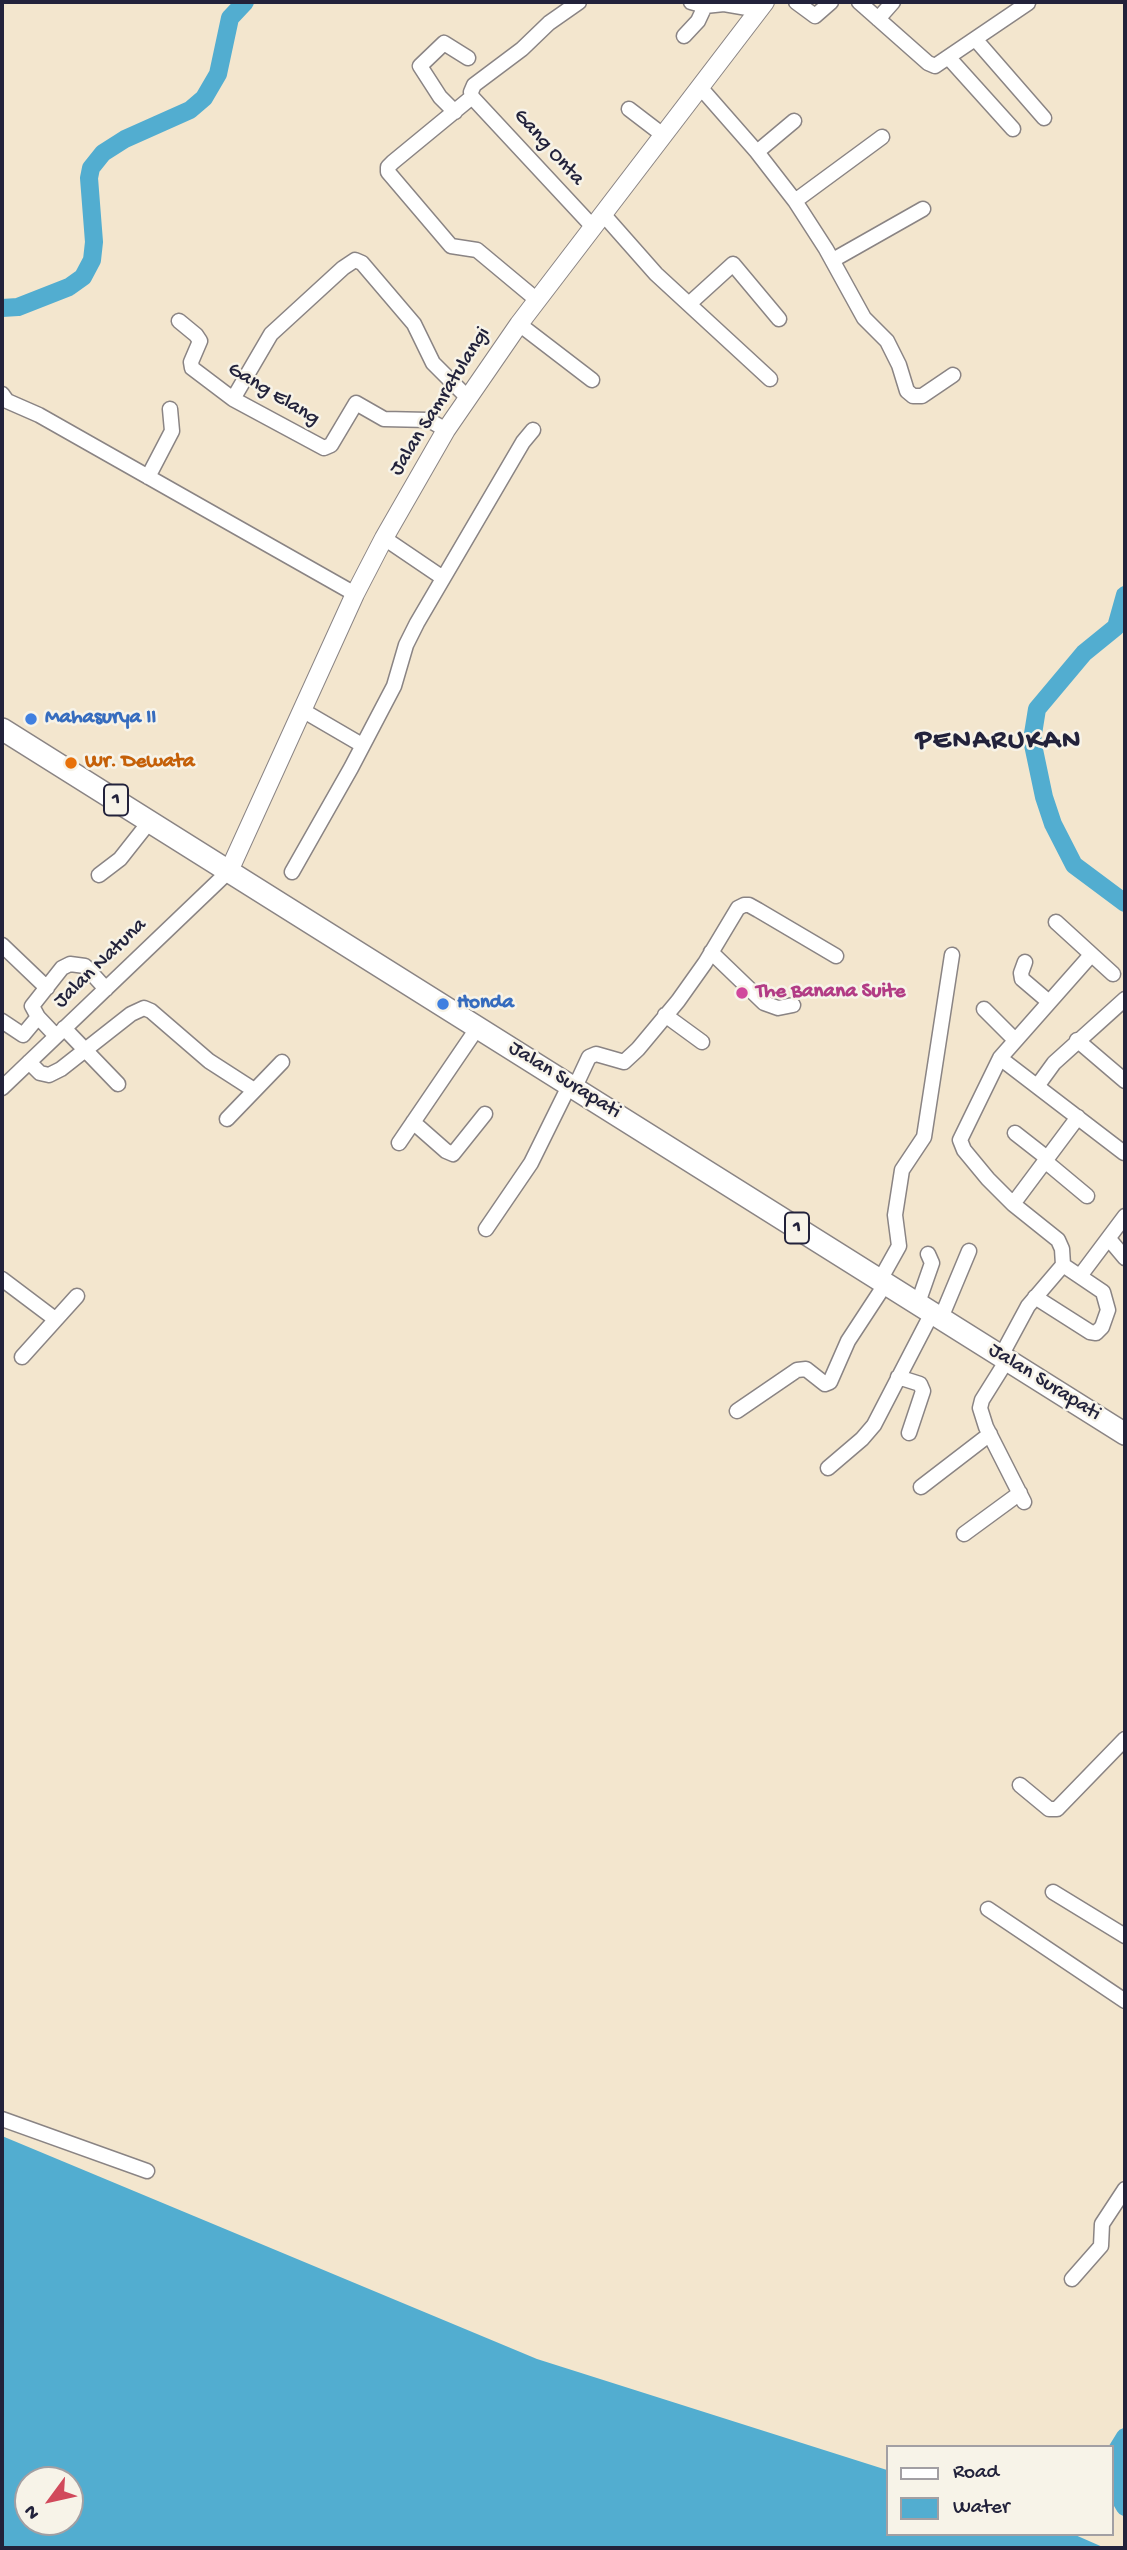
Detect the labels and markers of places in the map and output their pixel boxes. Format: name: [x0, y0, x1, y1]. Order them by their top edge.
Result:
place label: Mahasurya II: [45, 706, 156, 732]
marker: Mahasurya II: [23, 711, 39, 727]
place label: Wr. Dewata: [85, 750, 195, 776]
marker: Wr. Dewata: [63, 755, 79, 771]
place label: The Banana Suite: [756, 980, 905, 1006]
marker: The Banana Suite: [734, 985, 750, 1001]
place label: Honda: [457, 991, 514, 1017]
marker: Honda: [435, 996, 451, 1012]

